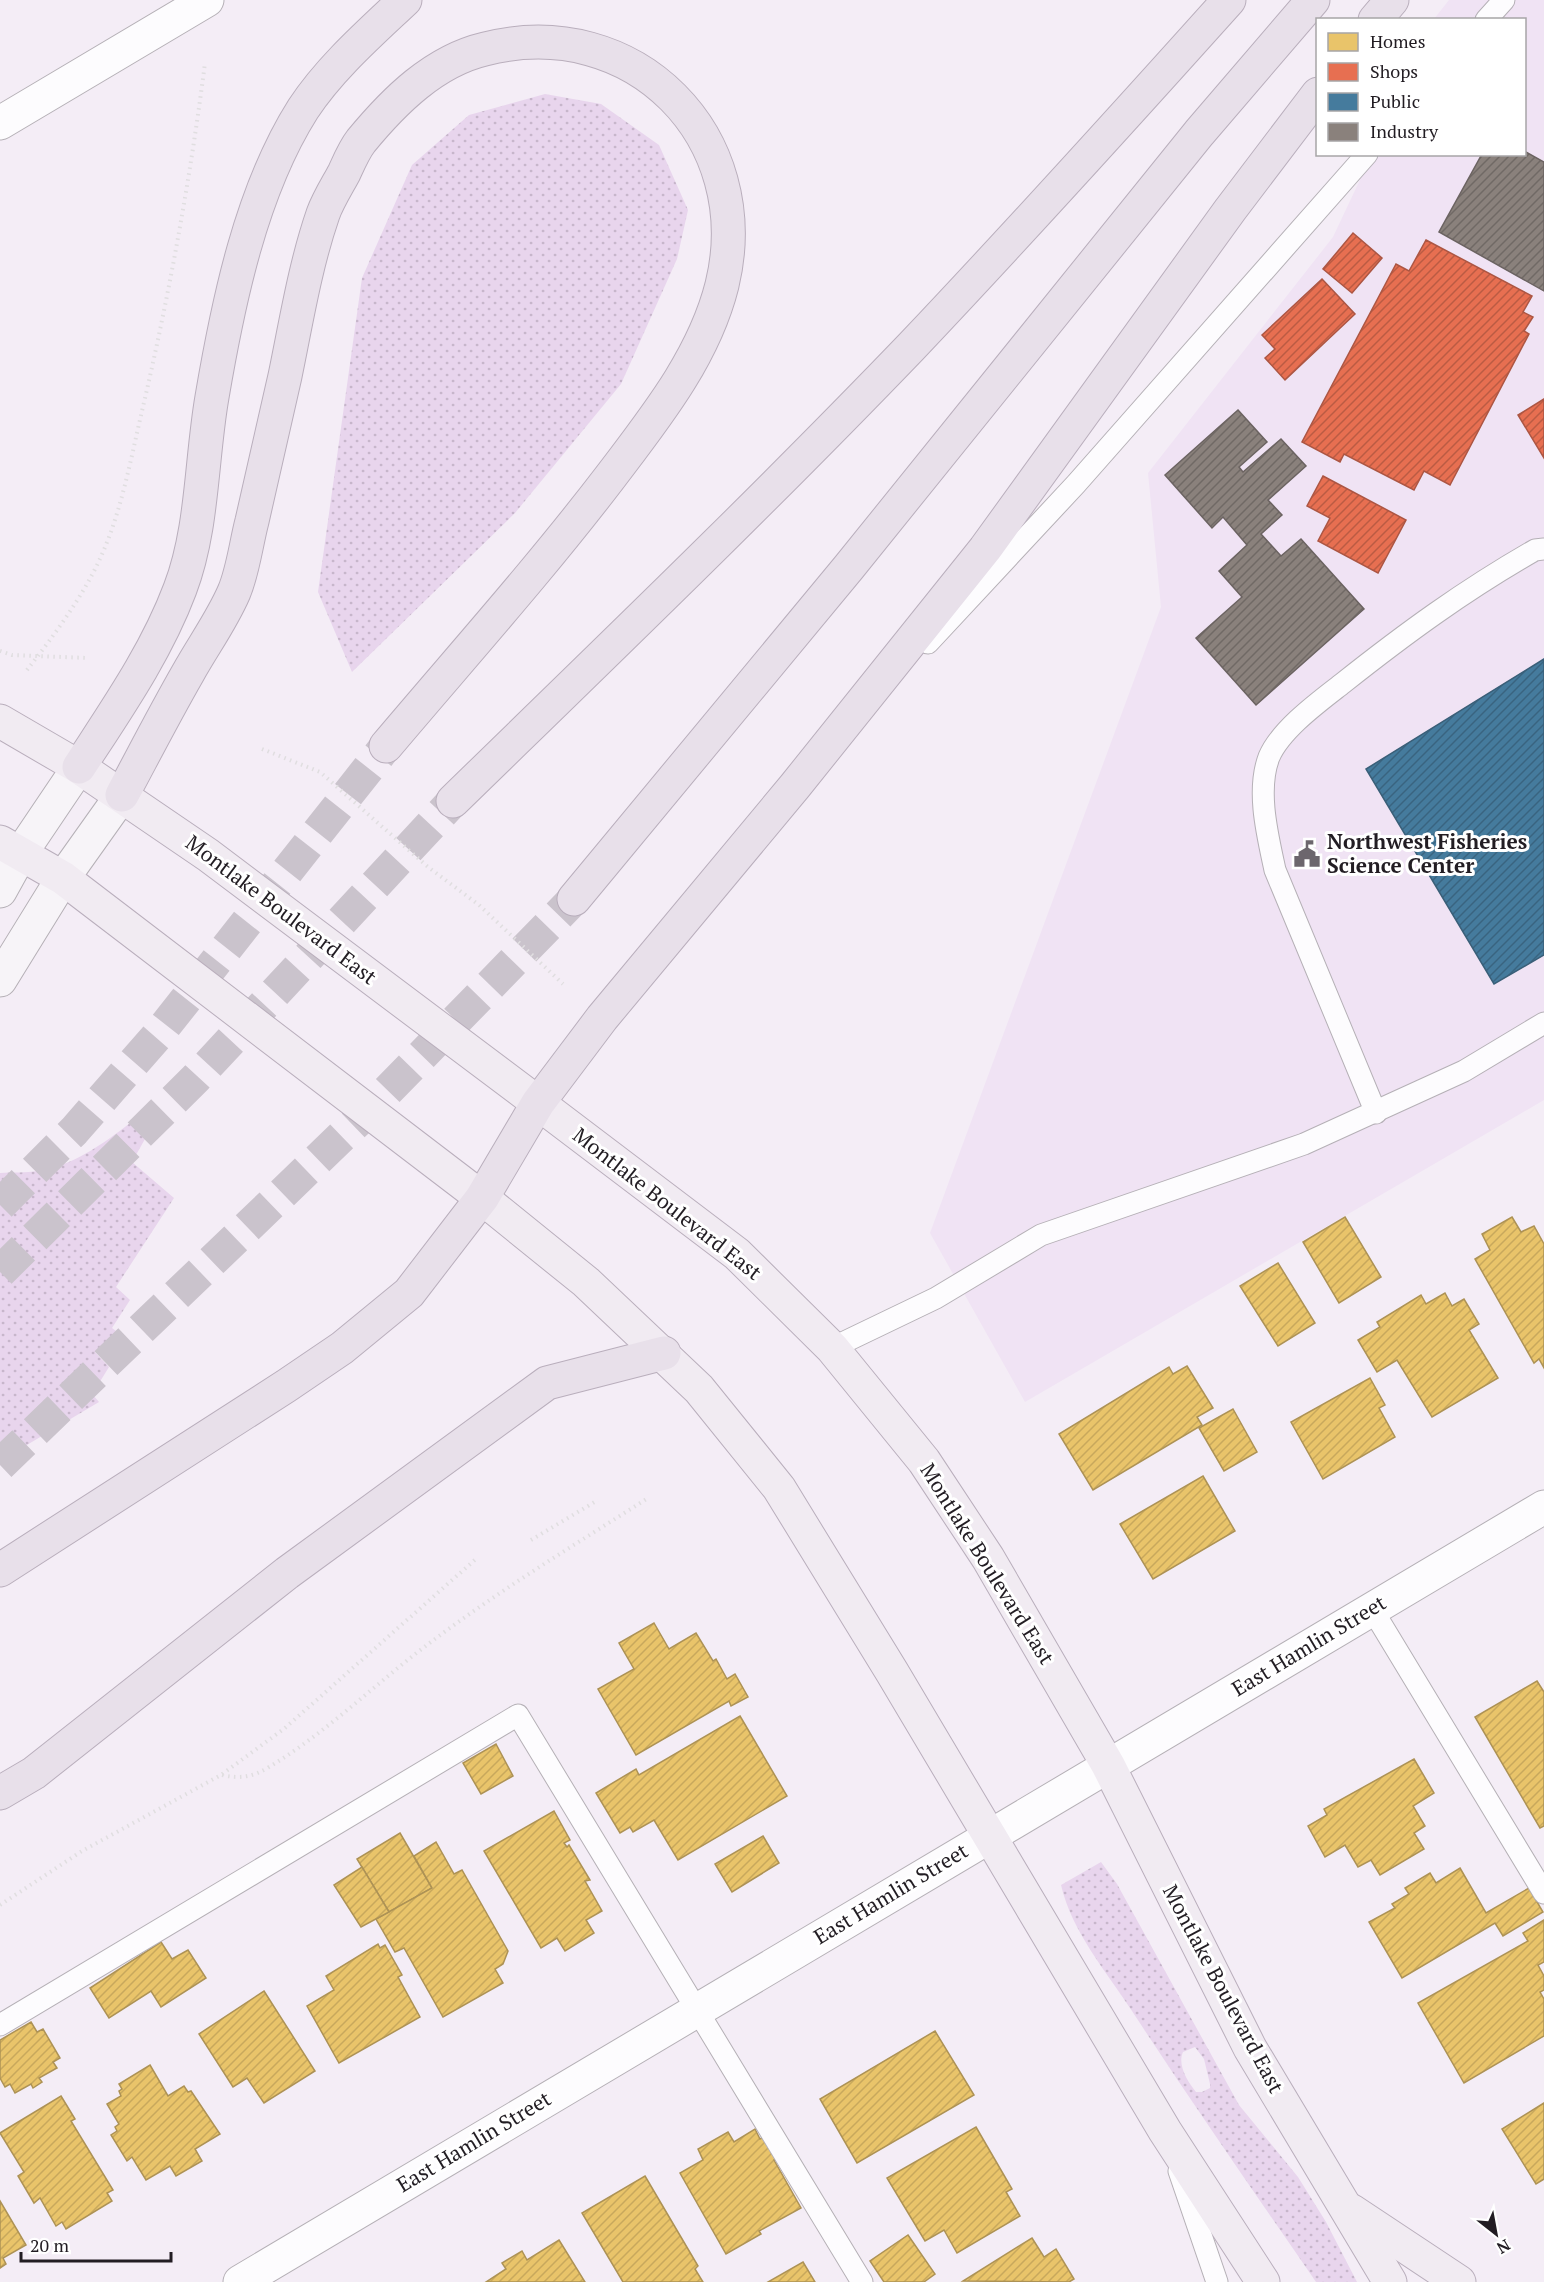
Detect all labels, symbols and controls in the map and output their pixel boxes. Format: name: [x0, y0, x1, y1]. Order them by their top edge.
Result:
legend: [1316, 18, 1526, 156]
text: Homes: [1370, 29, 1425, 53]
text: Shops: [1370, 59, 1418, 83]
text: Public: [1370, 89, 1420, 113]
text: Industry: [1370, 119, 1439, 143]
place label: Northwest Fisheries Science Center: [1327, 827, 1527, 879]
street label: Montlake Boulevard East: [180, 828, 383, 990]
public building icon: Northwest Fisheries Science Center: [1292, 839, 1322, 869]
street label: Montlake Boulevard East: [568, 1121, 768, 1286]
street label: Montlake Boulevard East: [914, 1458, 1061, 1669]
street label: East Hamlin Street: [1226, 1588, 1391, 1702]
street label: East Hamlin Street: [808, 1836, 973, 1950]
street label: Montlake Boulevard East: [1157, 1879, 1291, 2098]
street label: East Hamlin Street: [391, 2084, 556, 2198]
north arrow: [1466, 2204, 1526, 2264]
scale bar: [21, 2225, 171, 2263]
text: 20 m: [30, 2233, 70, 2257]
text: N: [1493, 2234, 1515, 2259]

